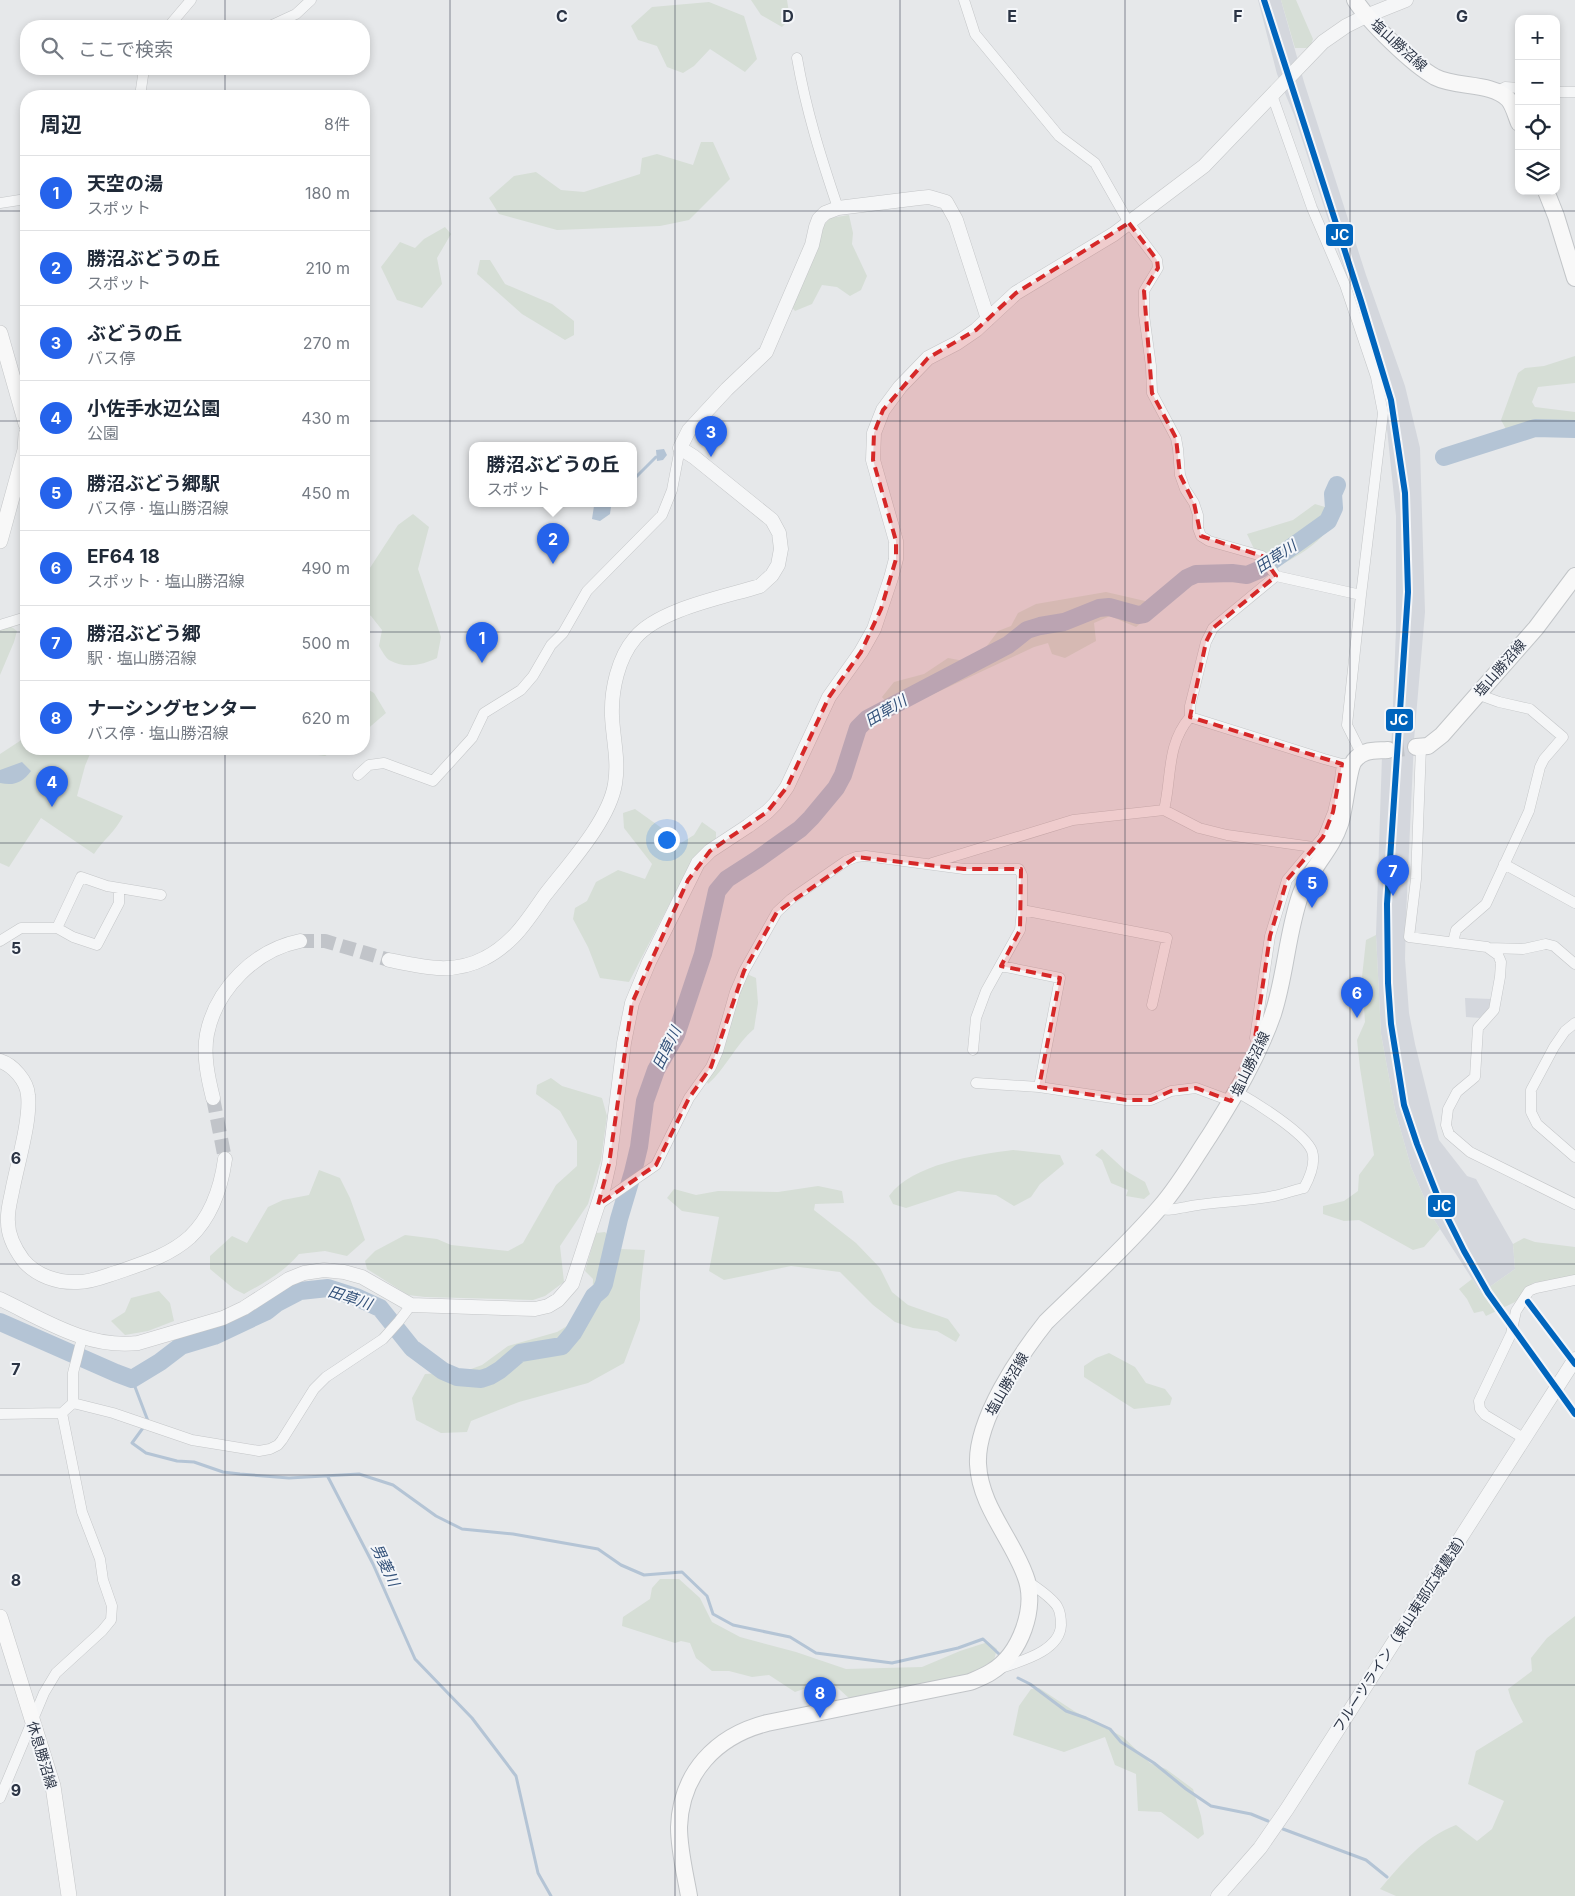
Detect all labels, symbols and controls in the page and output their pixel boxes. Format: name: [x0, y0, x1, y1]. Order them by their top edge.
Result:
text: C: [556, 6, 568, 26]
text: D: [782, 6, 794, 26]
text: E: [1007, 6, 1017, 26]
text: F: [1233, 6, 1243, 26]
text: G: [1456, 6, 1468, 26]
street label: 塩山勝沼線: [1368, 15, 1431, 74]
map controls: [1515, 15, 1560, 195]
button: +: [1515, 15, 1560, 60]
search box: [20, 20, 370, 75]
icon: search: [38, 34, 66, 62]
text: ここで検索: [78, 38, 173, 61]
button: −: [1515, 60, 1560, 105]
button: locate: [1515, 105, 1560, 150]
text: 周辺: [40, 112, 82, 137]
text: 8件: [324, 114, 350, 134]
button: layers: [1515, 150, 1560, 195]
text: 天空の湯: [87, 172, 163, 195]
text: 1: [53, 183, 59, 203]
text: 180 m: [305, 183, 350, 203]
text: スポット: [87, 198, 151, 218]
line badge: JC: [1325, 223, 1354, 247]
text: JC: [1331, 226, 1349, 243]
text: 勝沼ぶどうの丘: [87, 247, 220, 270]
text: 2: [51, 258, 61, 278]
text: 210 m: [305, 258, 350, 278]
text: スポット: [87, 273, 151, 293]
text: ぶどうの丘: [87, 322, 182, 345]
text: 3: [51, 333, 61, 353]
text: 270 m: [303, 333, 350, 353]
text: バス停: [87, 348, 135, 368]
text: 小佐手水辺公園: [87, 397, 220, 420]
text: 4: [51, 408, 61, 428]
text: 430 m: [301, 408, 350, 428]
pin: 3: [695, 416, 727, 457]
text: 公園: [87, 423, 119, 443]
popup: [469, 442, 637, 507]
text: 勝沼ぶどうの丘: [486, 453, 620, 476]
text: 勝沼ぶどう郷駅: [87, 472, 220, 495]
text: スポット: [486, 479, 551, 499]
text: 5: [51, 483, 61, 503]
text: 450 m: [301, 483, 350, 503]
text: バス停 · 塩山勝沼線: [87, 498, 229, 518]
pin: 2: [537, 523, 569, 564]
water label: 田草川: [1252, 535, 1301, 577]
text: EF64 18: [87, 545, 160, 568]
text: 6: [51, 558, 61, 578]
text: 490 m: [301, 558, 350, 578]
text: スポット · 塩山勝沼線: [87, 571, 245, 591]
text: 勝沼ぶどう郷: [87, 622, 201, 645]
pin: 1: [466, 622, 498, 663]
text: 7: [51, 633, 61, 653]
text: 500 m: [302, 633, 350, 653]
street label: 塩山勝沼線: [1470, 636, 1529, 700]
text: 駅 · 塩山勝沼線: [87, 648, 197, 668]
water label: 田草川: [862, 690, 912, 730]
text: ナーシングセンター: [87, 697, 258, 720]
text: 8: [51, 708, 61, 728]
text: 620 m: [302, 708, 350, 728]
line badge: JC: [1385, 708, 1414, 732]
text: JC: [1390, 711, 1408, 728]
text: バス停 · 塩山勝沼線: [87, 723, 229, 743]
pin: 4: [36, 766, 68, 807]
your location: [654, 827, 680, 853]
pin: 7: [1377, 855, 1409, 896]
pin: 5: [1296, 867, 1328, 908]
text: 5: [11, 938, 21, 958]
pin: 6: [1341, 977, 1373, 1018]
water label: 田草川: [648, 1022, 686, 1072]
street label: 塩山勝沼線: [1227, 1029, 1273, 1099]
text: 6: [11, 1148, 21, 1168]
line badge: JC: [1427, 1194, 1456, 1218]
text: JC: [1433, 1197, 1451, 1214]
water label: 田草川: [326, 1282, 376, 1314]
street label: 塩山勝沼線: [982, 1349, 1031, 1418]
text: 7: [11, 1359, 21, 1379]
street label: フルーツライン（東山東部広域農道）: [1329, 1526, 1472, 1735]
water label: 男菱川: [367, 1540, 404, 1591]
text: 8: [11, 1570, 21, 1590]
pin: 8: [804, 1677, 836, 1718]
street label: 休息勝沼線: [24, 1719, 61, 1791]
text: 9: [11, 1780, 21, 1800]

